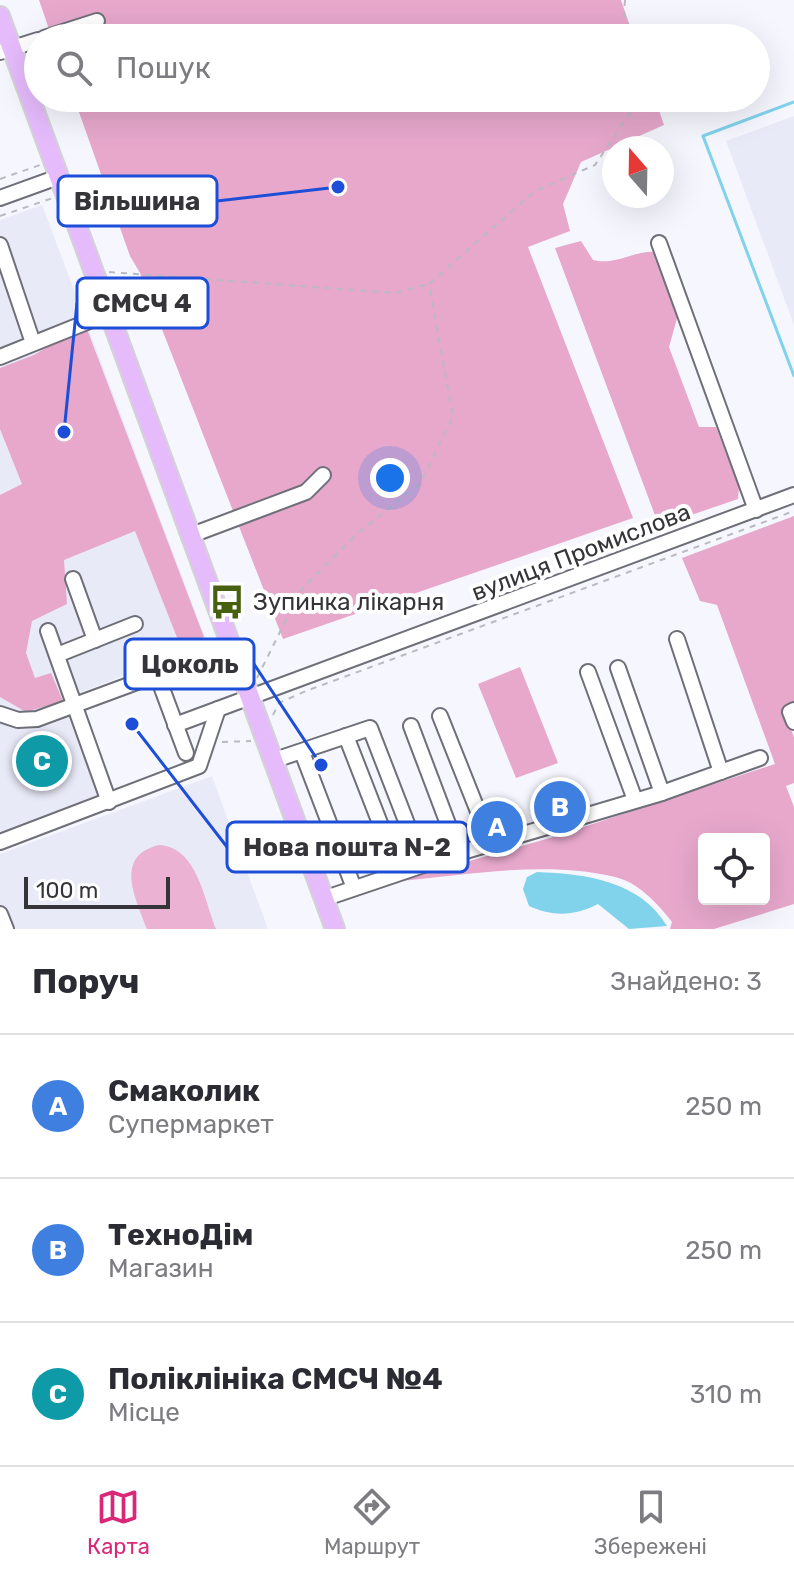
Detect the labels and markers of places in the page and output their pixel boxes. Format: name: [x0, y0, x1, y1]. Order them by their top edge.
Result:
callout: Вільшина: [58, 176, 217, 226]
callout: СМСЧ 4: [77, 278, 208, 328]
bus stop icon: Зупинка лікарня: [208, 583, 246, 621]
place label: Зупинка лікарня: [253, 588, 444, 616]
callout: Цоколь: [125, 639, 254, 689]
pin: C: [16, 731, 68, 791]
pin: B: [534, 777, 586, 837]
pin: A: [471, 797, 523, 857]
callout: Нова пошта N-2: [227, 822, 468, 872]

